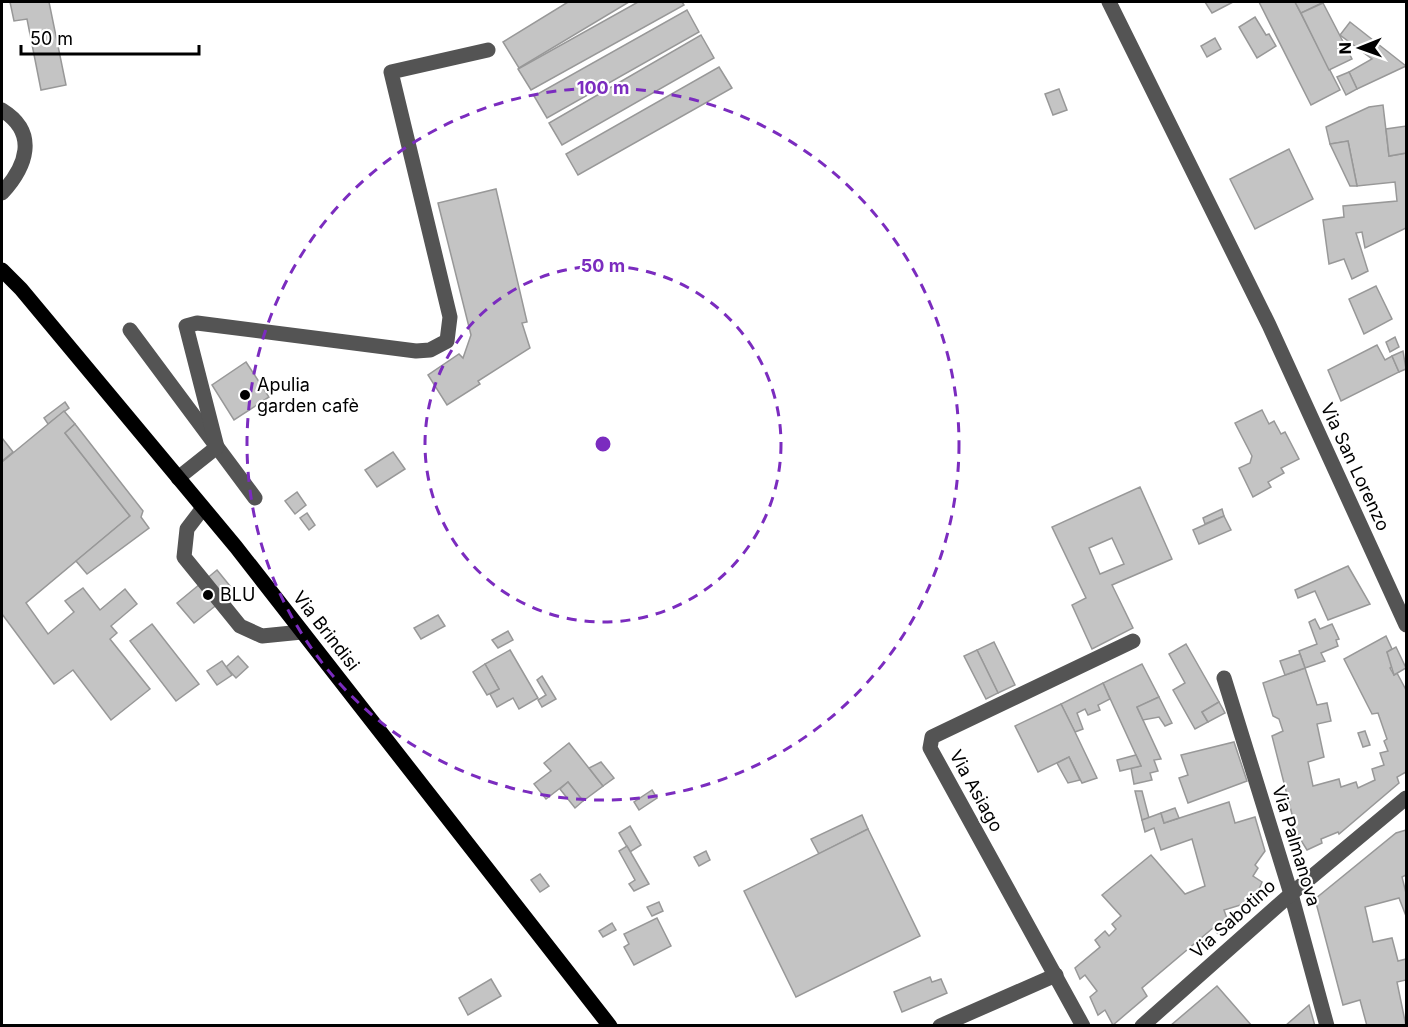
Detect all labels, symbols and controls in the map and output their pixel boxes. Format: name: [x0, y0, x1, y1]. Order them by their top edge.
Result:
scale bar: [21, 18, 200, 56]
north arrow: [1330, 18, 1390, 78]
text: 50 m: [30, 28, 73, 49]
text: N: [1335, 42, 1355, 55]
text: 100 m: [577, 77, 629, 98]
text: 50 m: [581, 255, 625, 276]
place label: Apulia garden cafè: [257, 374, 359, 416]
marker: Apulia garden cafè: [238, 388, 252, 402]
street label: Via San Lorenzo: [1317, 400, 1394, 534]
centre of rings: [593, 434, 613, 454]
place label: BLU: [220, 584, 255, 605]
street label: Via Brindisi: [289, 587, 364, 675]
marker: BLU: [201, 588, 215, 602]
street label: Via Asiago: [945, 746, 1007, 835]
street label: Via Palmanova: [1268, 783, 1325, 909]
street label: Via Sabotino: [1186, 875, 1279, 962]

